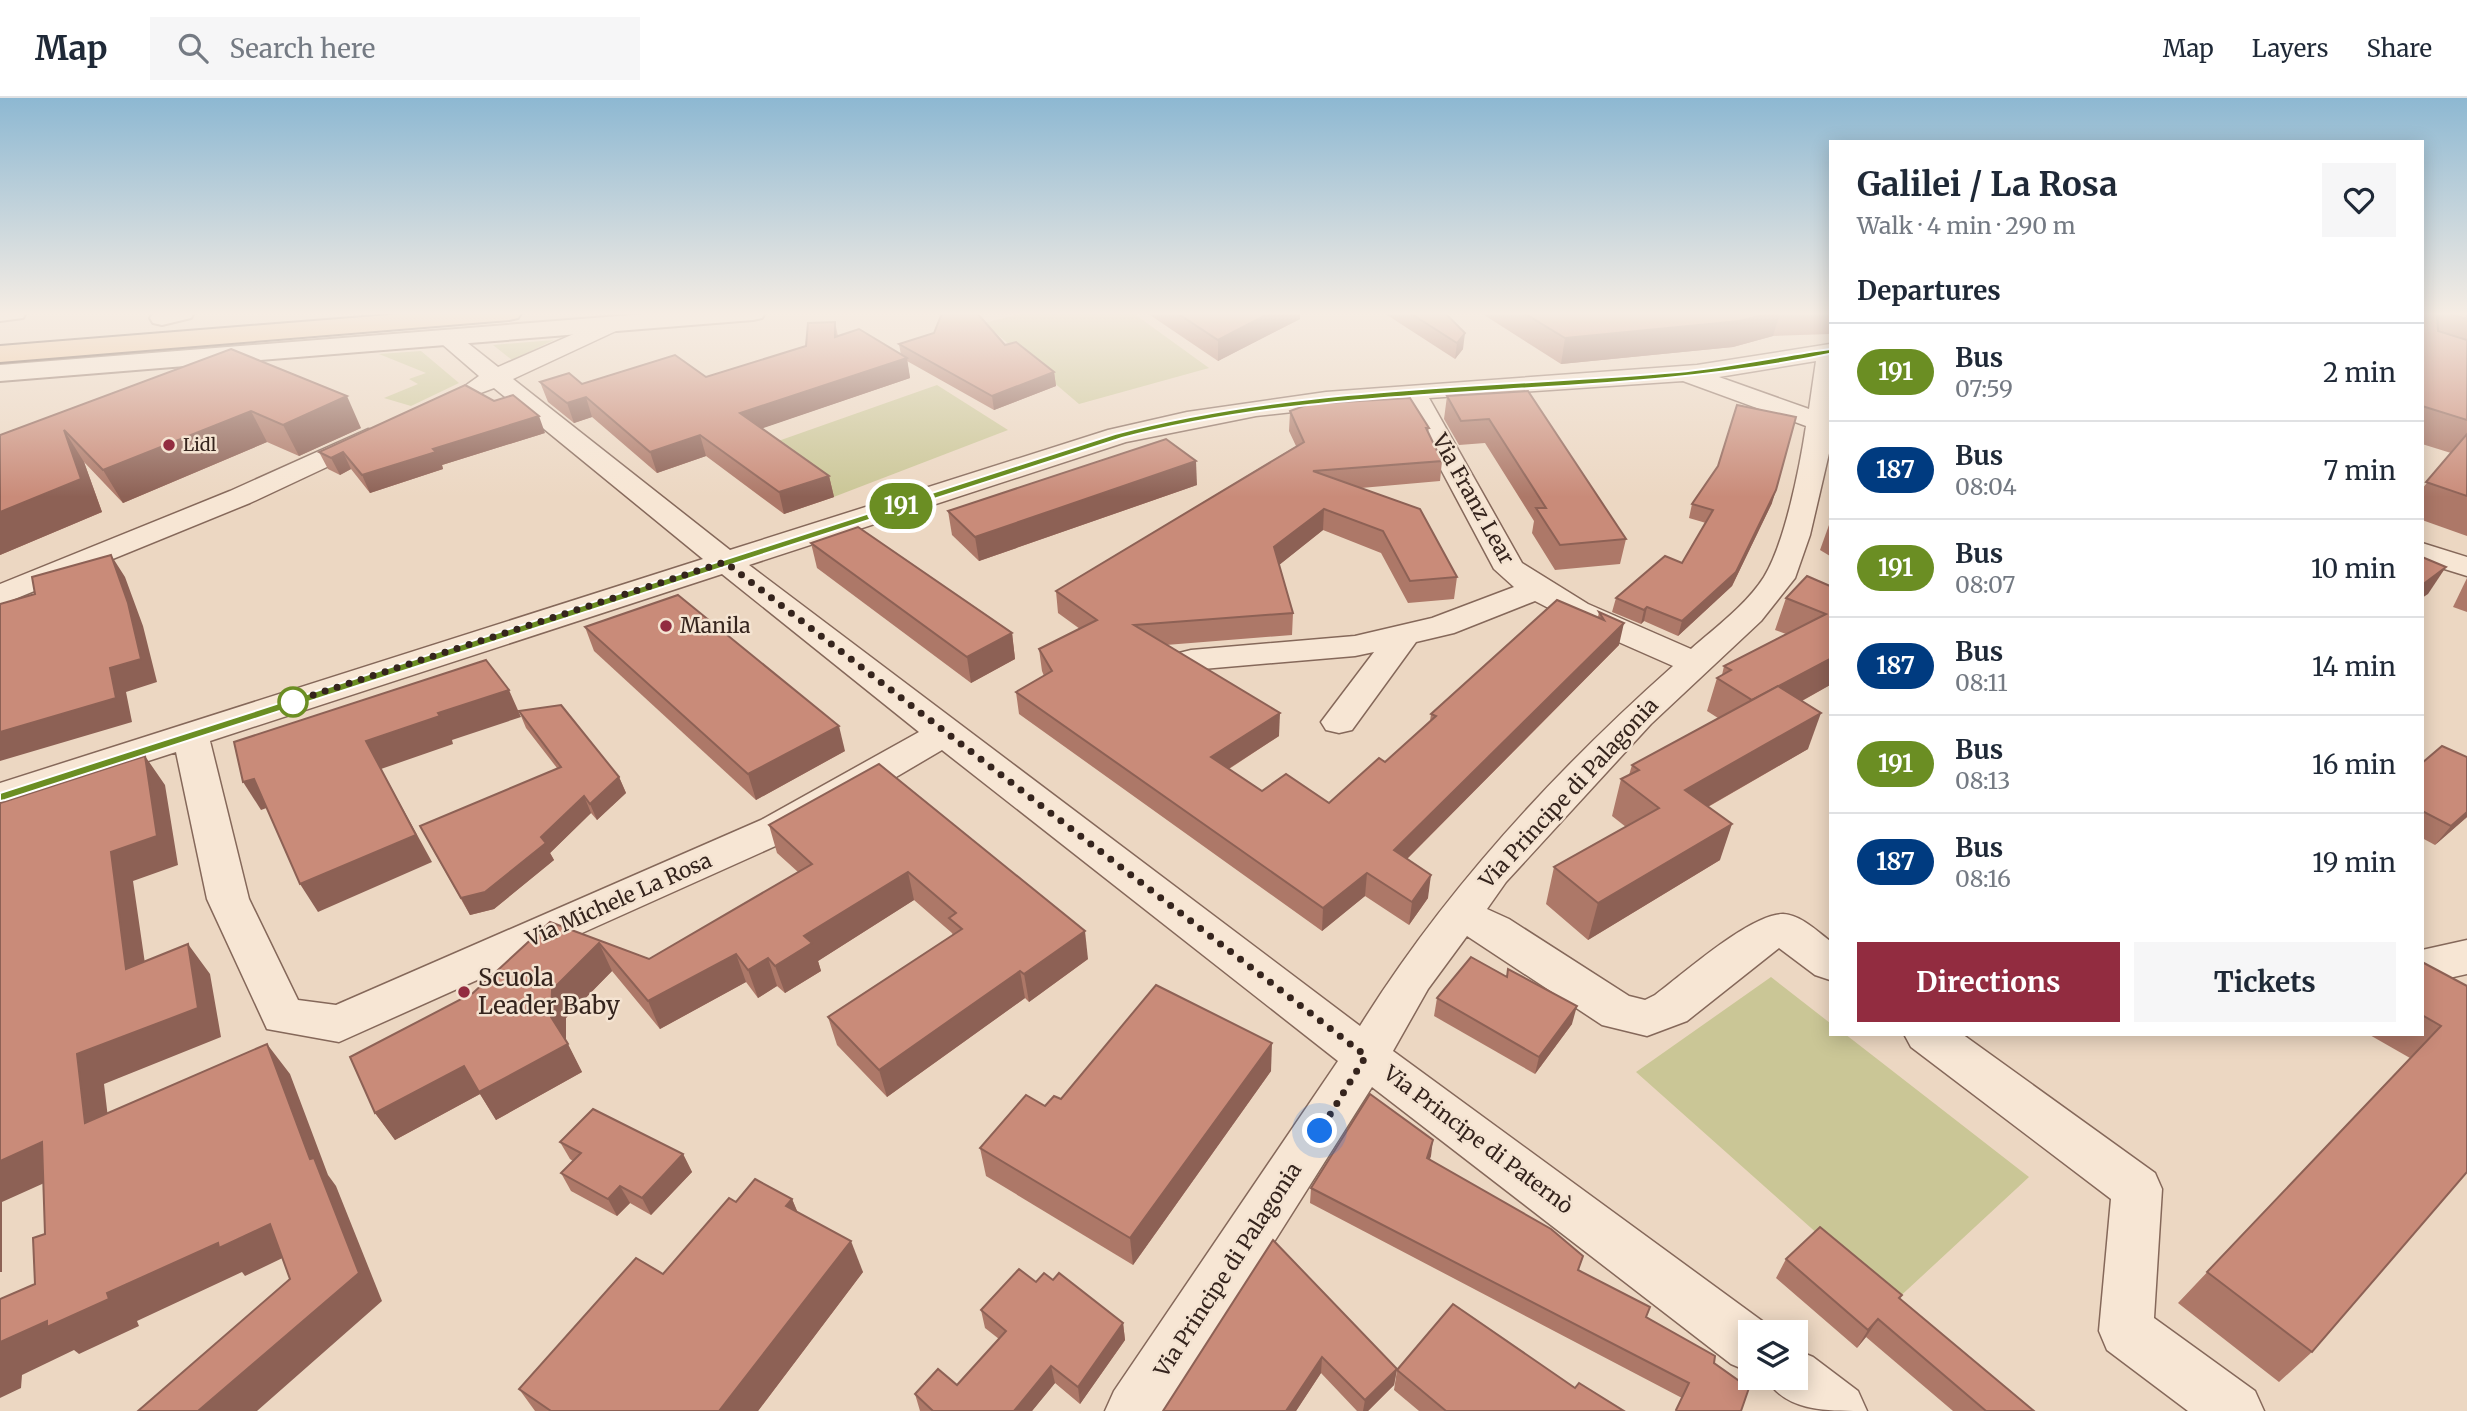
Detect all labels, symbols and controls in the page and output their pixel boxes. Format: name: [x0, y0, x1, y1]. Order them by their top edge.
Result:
search box: [150, 17, 640, 80]
text: Map: [35, 28, 108, 69]
icon: search: [174, 29, 212, 67]
text: Search here: [230, 32, 375, 65]
text: Map: [2163, 33, 2214, 64]
text: Layers: [2252, 33, 2328, 64]
text: Share: [2366, 33, 2432, 64]
button: heart: [2322, 163, 2396, 237]
text: Galilei / La Rosa: [1857, 164, 2118, 205]
text: Walk · 4 min · 290 m: [1857, 211, 2075, 240]
text: Departures: [1857, 274, 2001, 307]
text: Bus: [1955, 341, 2003, 374]
text: 191: [1878, 356, 1913, 387]
text: 2 min: [2323, 356, 2396, 389]
text: 07:59: [1955, 374, 2013, 403]
street label: Via Franz Lear: [1426, 428, 1520, 569]
place label: Lidl: [183, 433, 217, 456]
marker: Lidl: [161, 437, 177, 453]
text: Bus: [1955, 439, 2003, 472]
text: 187: [1876, 454, 1915, 485]
text: 7 min: [2324, 454, 2396, 487]
text: 08:04: [1955, 472, 2017, 501]
line badge: 191: [861, 483, 941, 529]
text: 191: [883, 490, 919, 521]
text: Bus: [1955, 537, 2003, 570]
text: 191: [1878, 552, 1913, 583]
text: 10 min: [2311, 552, 2396, 585]
text: 08:07: [1955, 570, 2015, 599]
place label: Manila: [680, 612, 751, 639]
marker: Manila: [658, 618, 674, 634]
text: Bus: [1955, 635, 2003, 668]
text: 187: [1876, 650, 1915, 681]
text: 14 min: [2312, 650, 2396, 683]
text: 08:11: [1955, 668, 2008, 697]
unlabelled marker: [278, 687, 308, 717]
street label: Via Principe di Palagonia: [1473, 692, 1664, 894]
text: Bus: [1955, 733, 2003, 766]
text: 191: [1878, 748, 1913, 779]
text: 16 min: [2312, 748, 2396, 781]
text: 08:13: [1955, 766, 2010, 795]
text: Bus: [1955, 831, 2003, 864]
street label: Via Michele La Rosa: [521, 846, 716, 953]
text: 187: [1876, 846, 1915, 877]
text: 19 min: [2312, 846, 2396, 879]
text: 08:16: [1955, 864, 2011, 893]
button: Directions: [1857, 942, 2120, 1022]
button: Tickets: [2134, 942, 2396, 1022]
place label: Scuola Leader Baby: [478, 962, 620, 1021]
marker: Scuola Leader Baby: [456, 984, 472, 1000]
street label: Via Principe di Paternò: [1377, 1059, 1578, 1220]
your location: [1302, 1113, 1337, 1148]
street label: Via Principe di Palagonia: [1147, 1157, 1307, 1383]
map controls: [1738, 1320, 1808, 1390]
button: layers: [1738, 1320, 1808, 1390]

